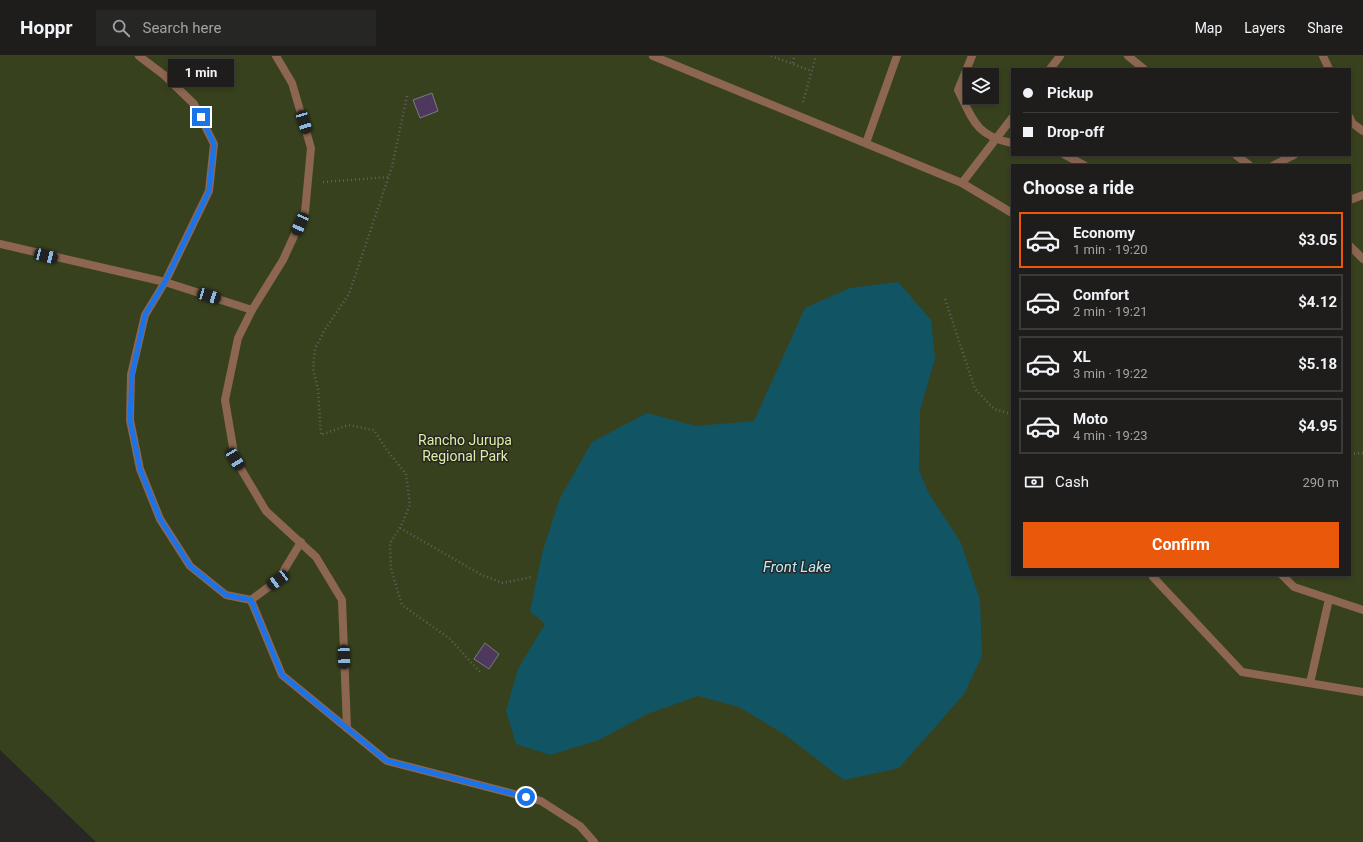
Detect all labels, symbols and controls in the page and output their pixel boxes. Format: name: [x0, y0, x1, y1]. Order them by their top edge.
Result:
search box: [96, 10, 376, 46]
text: Hoppr: [20, 16, 72, 39]
icon: search: [110, 17, 132, 39]
text: Search here: [142, 19, 221, 37]
text: Map: [1195, 20, 1222, 36]
text: Layers: [1244, 20, 1285, 36]
text: Share: [1307, 20, 1343, 36]
callout: 1 min: [168, 59, 234, 87]
text: 1 min: [185, 65, 217, 80]
map controls: [963, 68, 999, 104]
button: layers: [963, 68, 999, 104]
text: Pickup: [1047, 84, 1093, 102]
route end: [192, 108, 210, 126]
car: [295, 109, 313, 135]
text: Drop-off: [1047, 123, 1104, 141]
text: Choose a ride: [1023, 177, 1134, 198]
car: [290, 211, 310, 237]
icon: car: [1025, 222, 1061, 258]
text: Economy: [1073, 224, 1135, 242]
text: $3.05: [1298, 231, 1337, 249]
text: 1 min · 19:20: [1073, 242, 1148, 257]
car: [33, 247, 59, 265]
icon: car: [1025, 284, 1061, 320]
text: Comfort: [1073, 286, 1129, 304]
car: [196, 287, 222, 305]
text: $4.12: [1298, 293, 1337, 311]
text: 2 min · 19:21: [1073, 304, 1148, 319]
icon: car: [1025, 346, 1061, 382]
text: XL: [1073, 348, 1091, 366]
text: $5.18: [1298, 355, 1337, 373]
text: 3 min · 19:22: [1073, 366, 1148, 381]
icon: car: [1025, 408, 1061, 444]
text: Moto: [1073, 410, 1108, 428]
text: $4.95: [1298, 417, 1337, 435]
text: 4 min · 19:23: [1073, 428, 1148, 443]
park label: Rancho Jurupa Regional Park: [418, 432, 512, 464]
car: [224, 446, 246, 472]
icon: cash: [1023, 471, 1045, 493]
text: Cash: [1055, 473, 1089, 491]
text: 290 m: [1302, 475, 1339, 490]
button: Confirm: [1023, 522, 1339, 568]
water label: Front Lake: [763, 558, 831, 576]
car: [265, 568, 291, 592]
car: [338, 645, 350, 669]
route start: [517, 788, 535, 806]

